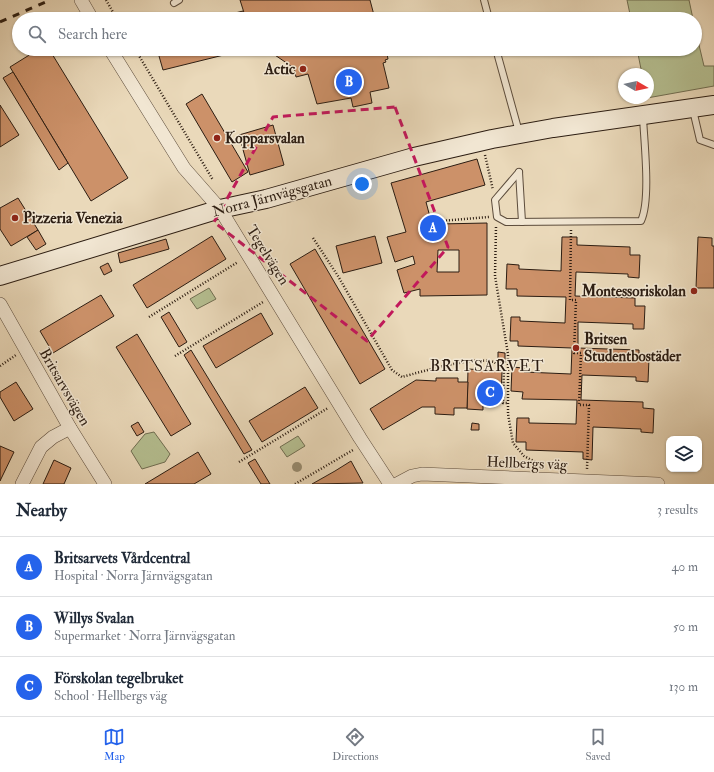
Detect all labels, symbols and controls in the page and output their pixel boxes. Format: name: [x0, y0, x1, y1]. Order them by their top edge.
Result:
search box: [12, 12, 702, 56]
icon: search: [26, 23, 48, 45]
text: Search here: [58, 25, 127, 44]
place label: Actic: [264, 60, 296, 79]
marker: Actic: [298, 64, 308, 74]
pin: B: [336, 67, 362, 97]
north arrow: [618, 68, 654, 104]
place label: Kopparsvalan: [225, 129, 305, 149]
marker: Kopparsvalan: [212, 133, 222, 143]
street label: Norra Järnvägsgatan: [210, 171, 335, 223]
your location: [352, 174, 372, 194]
place label: Pizzeria Venezia: [23, 209, 123, 228]
marker: Pizzeria Venezia: [10, 213, 20, 223]
pin: A: [420, 213, 446, 243]
street label: Tegelvägen: [242, 222, 293, 289]
place label: Montessoriskolan: [581, 282, 686, 301]
marker: Montessoriskolan: [689, 286, 699, 296]
place label: Britsen Studentbostäder: [584, 330, 682, 366]
marker: Britsen Studentbostäder: [571, 343, 581, 353]
street label: Britsarvsvägen: [35, 345, 95, 430]
district label: BRITSARVET: [430, 356, 544, 376]
pin: C: [477, 378, 503, 408]
map controls: [666, 436, 702, 472]
button: layers: [666, 436, 702, 472]
street label: Hellbergs väg: [486, 453, 568, 474]
text: Nearby: [16, 500, 67, 521]
text: 3 results: [657, 502, 698, 518]
text: Britsarvets Vårdcentral: [54, 549, 190, 568]
text: A: [25, 559, 33, 575]
text: 40 m: [672, 559, 698, 575]
text: Hospital · Norra Järnvägsgatan: [54, 568, 213, 584]
text: Willys Svalan: [54, 609, 134, 628]
text: B: [25, 619, 33, 635]
text: 50 m: [673, 619, 698, 635]
text: Supermarket · Norra Järnvägsgatan: [54, 628, 236, 644]
text: Förskolan tegelbruket: [54, 669, 183, 688]
text: C: [24, 679, 34, 695]
text: 130 m: [669, 679, 698, 695]
text: School · Hellbergs väg: [54, 688, 167, 704]
tab: Map: [103, 726, 125, 763]
tab: Directions: [332, 726, 379, 763]
tab: Saved: [585, 726, 611, 763]

